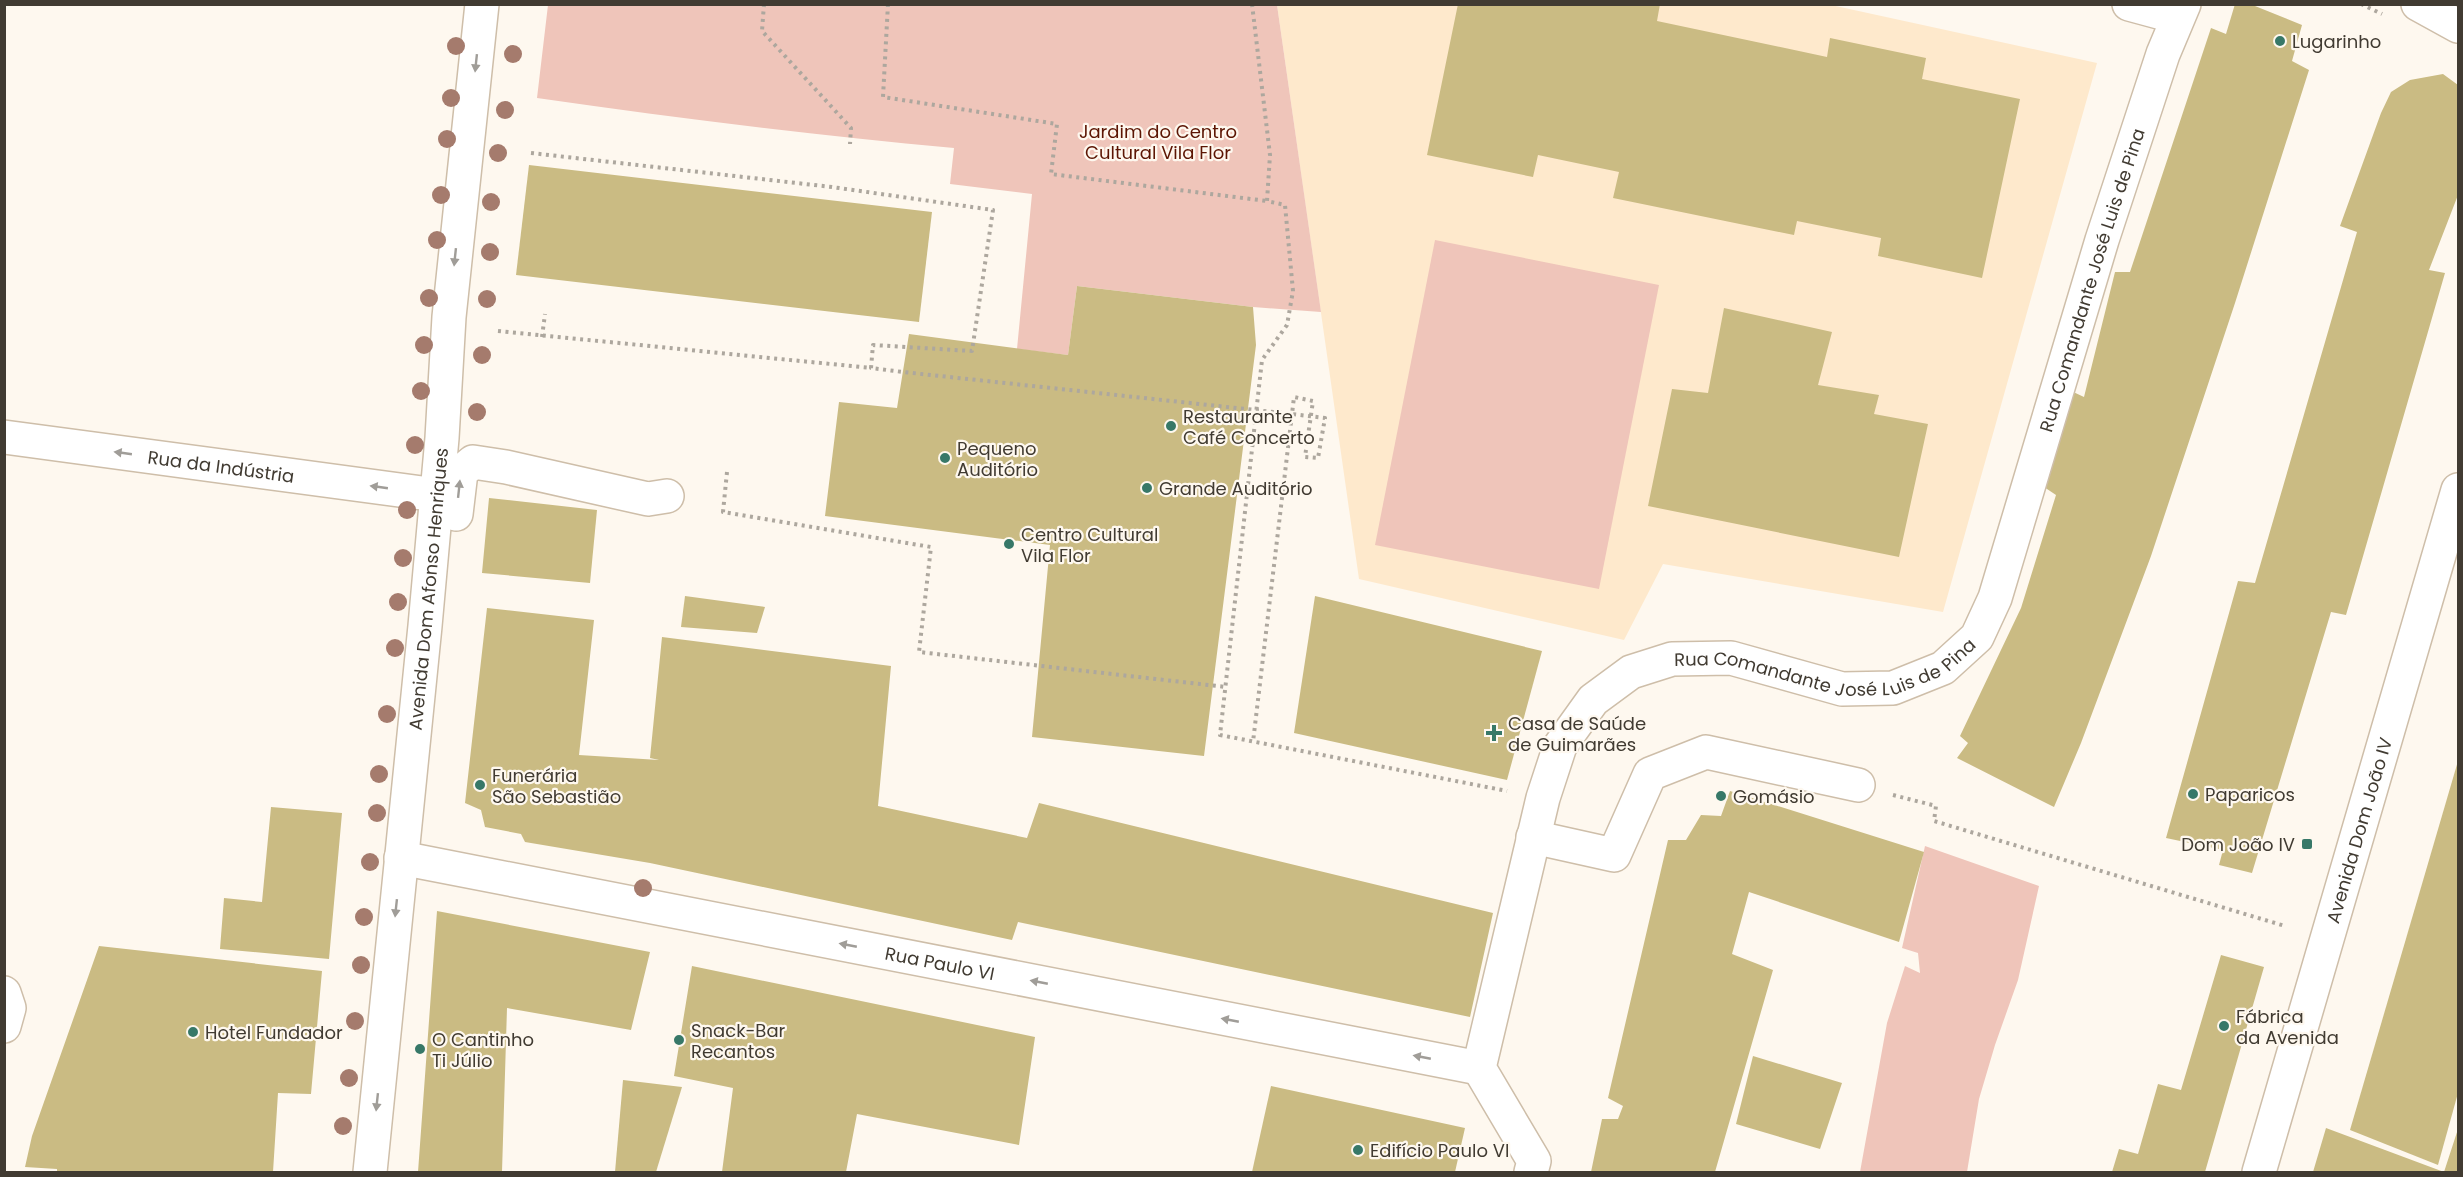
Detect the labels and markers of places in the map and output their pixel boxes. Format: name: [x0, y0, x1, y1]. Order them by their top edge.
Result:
place label: Lugarinho: [2292, 29, 2381, 54]
marker: Lugarinho: [2273, 34, 2287, 48]
place label: Restaurante Café Concerto: [1183, 404, 1315, 450]
marker: Restaurante Café Concerto: [1164, 419, 1178, 433]
place label: Pequeno Auditório: [957, 436, 1038, 482]
marker: Pequeno Auditório: [938, 451, 952, 465]
place label: Grande Auditório: [1159, 476, 1313, 501]
marker: Grande Auditório: [1140, 481, 1154, 495]
place label: Centro Cultural Vila Flor: [1021, 522, 1158, 568]
marker: Centro Cultural Vila Flor: [1002, 537, 1016, 551]
place label: Casa de Saúde de Guimarães: [1508, 711, 1646, 757]
marker: Casa de Saúde de Guimarães: [1485, 724, 1503, 742]
place label: Funerária São Sebastião: [492, 763, 621, 809]
marker: Funerária São Sebastião: [473, 778, 487, 792]
place label: Paparicos: [2205, 782, 2295, 807]
place label: Gomásio: [1733, 784, 1815, 809]
marker: Paparicos: [2186, 787, 2200, 801]
marker: Gomásio: [1714, 789, 1728, 803]
place label: Dom João IV: [2181, 832, 2295, 857]
marker: Dom João IV: [2300, 837, 2314, 851]
place label: Fábrica da Avenida: [2236, 1004, 2339, 1050]
place label: Snack-Bar Recantos: [691, 1018, 786, 1064]
marker: Fábrica da Avenida: [2217, 1019, 2231, 1033]
place label: Hotel Fundador: [205, 1020, 343, 1045]
marker: Hotel Fundador: [186, 1025, 200, 1039]
place label: O Cantinho Ti Júlio: [432, 1027, 534, 1073]
marker: Snack-Bar Recantos: [672, 1033, 686, 1047]
marker: O Cantinho Ti Júlio: [413, 1042, 427, 1056]
place label: Edifício Paulo VI: [1370, 1138, 1509, 1163]
marker: Edifício Paulo VI: [1351, 1143, 1365, 1157]

